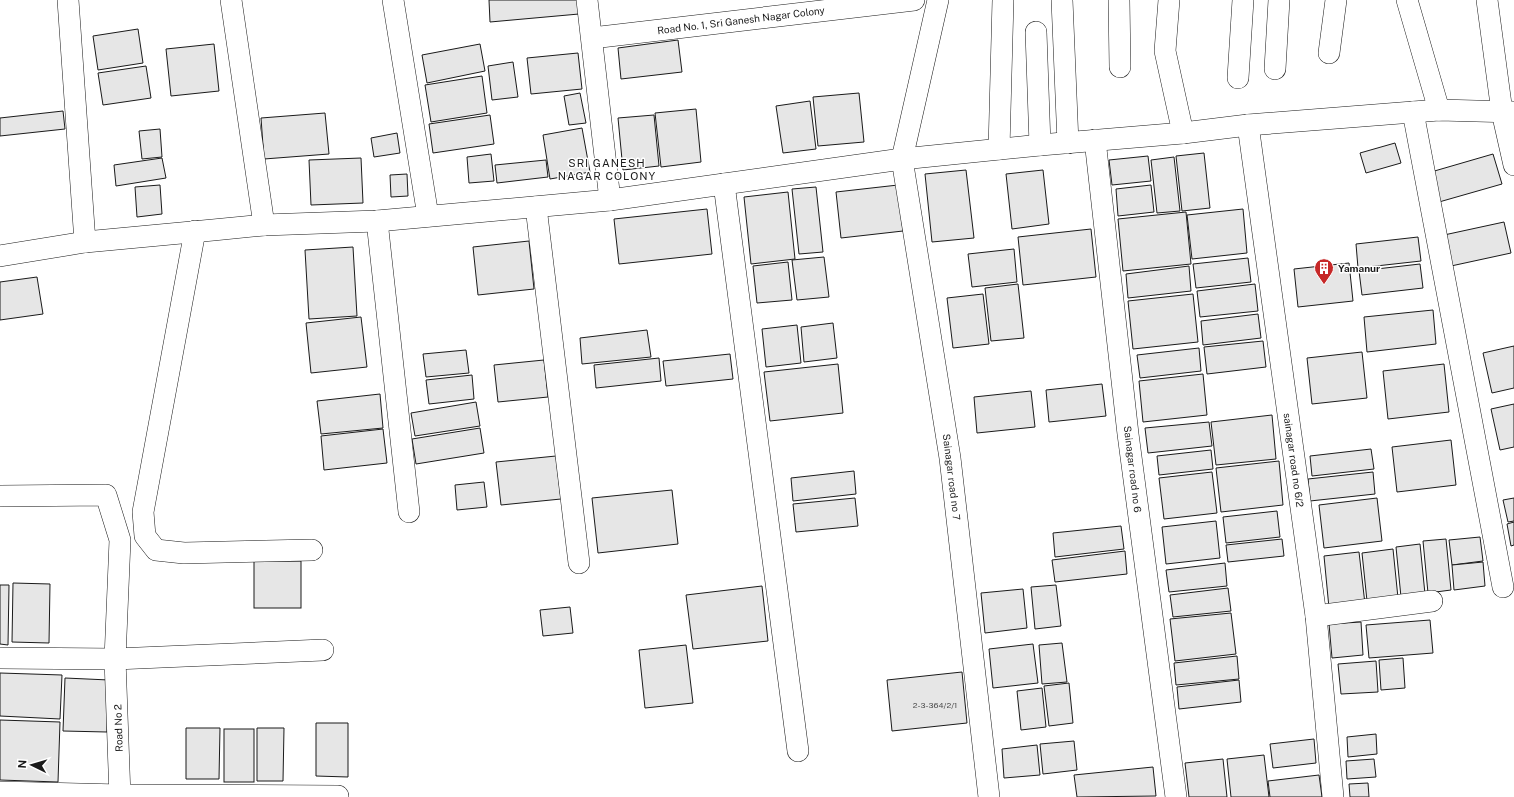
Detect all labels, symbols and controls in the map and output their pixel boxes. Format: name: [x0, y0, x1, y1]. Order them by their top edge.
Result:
street label: Road No. 1, Sri Ganesh Nagar Colony: [657, 4, 826, 36]
district label: SRI GANESH NAGAR COLONY: [558, 157, 656, 182]
building icon: Yamanur: [1313, 257, 1335, 285]
place label: Yamanur: [1338, 262, 1380, 274]
street label: sainagar road no 6/2: [1281, 412, 1307, 508]
street label: Sainagar road no 6: [1122, 425, 1144, 513]
street label: Sainagar road no 7: [941, 433, 963, 521]
house number: 2-3-364/2/1: [913, 700, 957, 710]
street label: Road No 2: [111, 704, 125, 752]
north arrow: [12, 745, 52, 785]
text: N: [16, 759, 28, 769]

